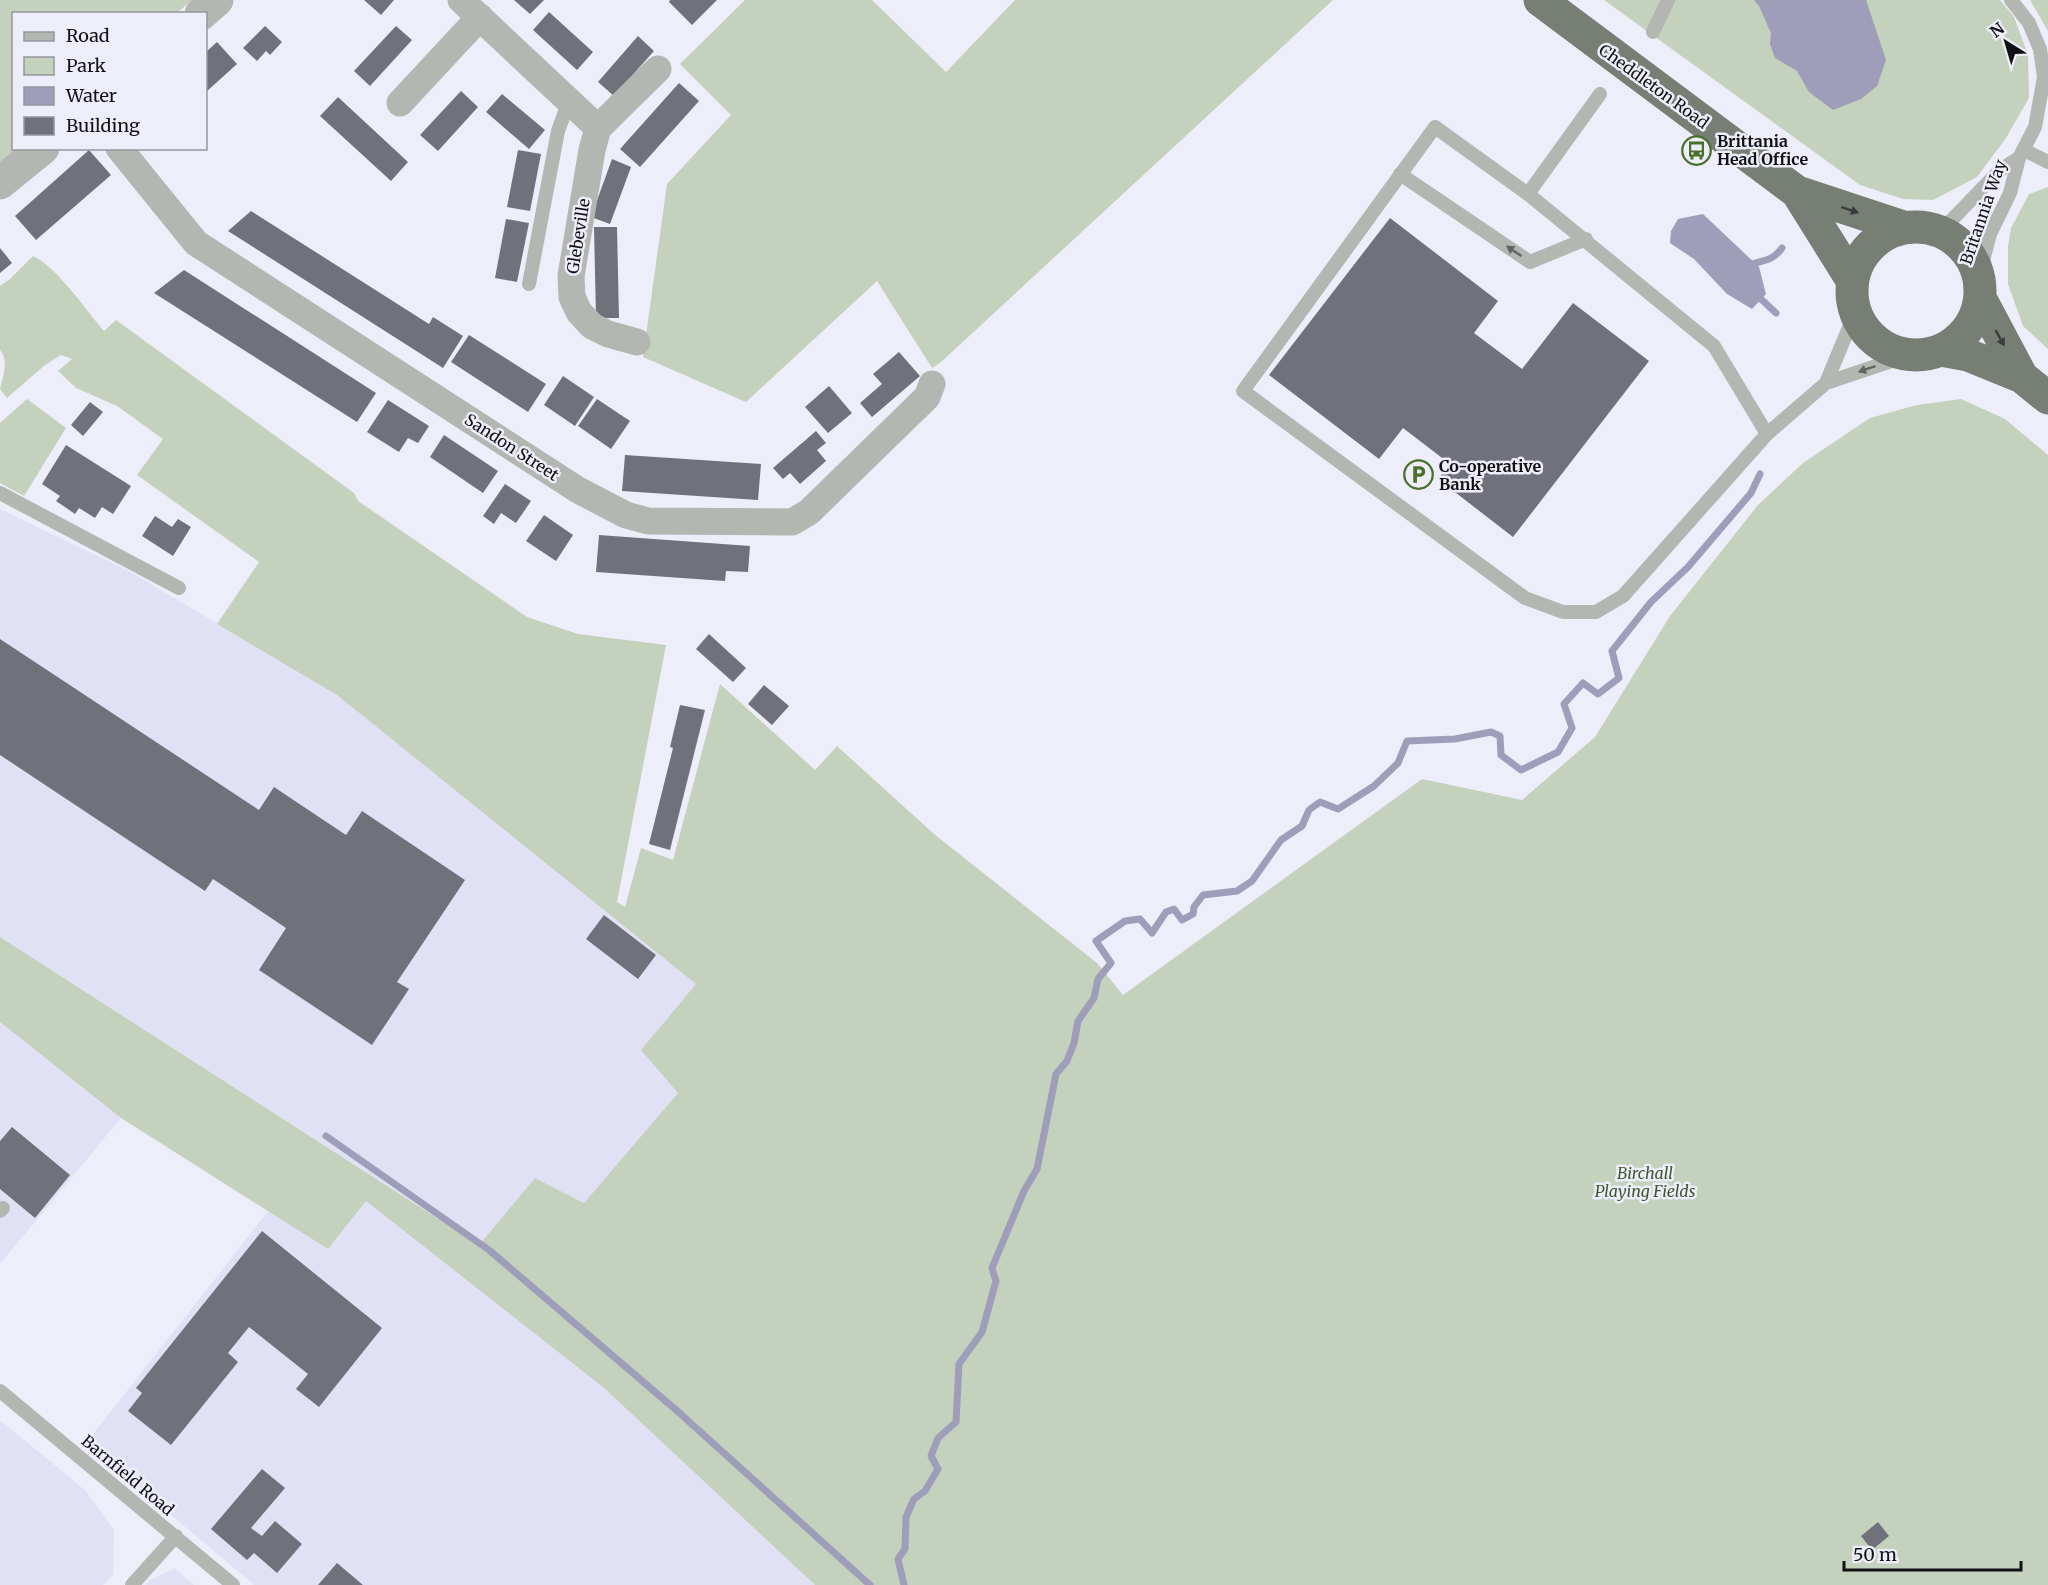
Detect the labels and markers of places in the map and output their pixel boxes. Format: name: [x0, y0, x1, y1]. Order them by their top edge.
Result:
place label: Brittania Head Office: [1717, 131, 1808, 169]
bus stop icon: Brittania Head Office: [1680, 134, 1712, 166]
place label: Co-operative Bank: [1439, 456, 1542, 494]
parking icon: Co-operative Bank: [1402, 459, 1434, 491]

